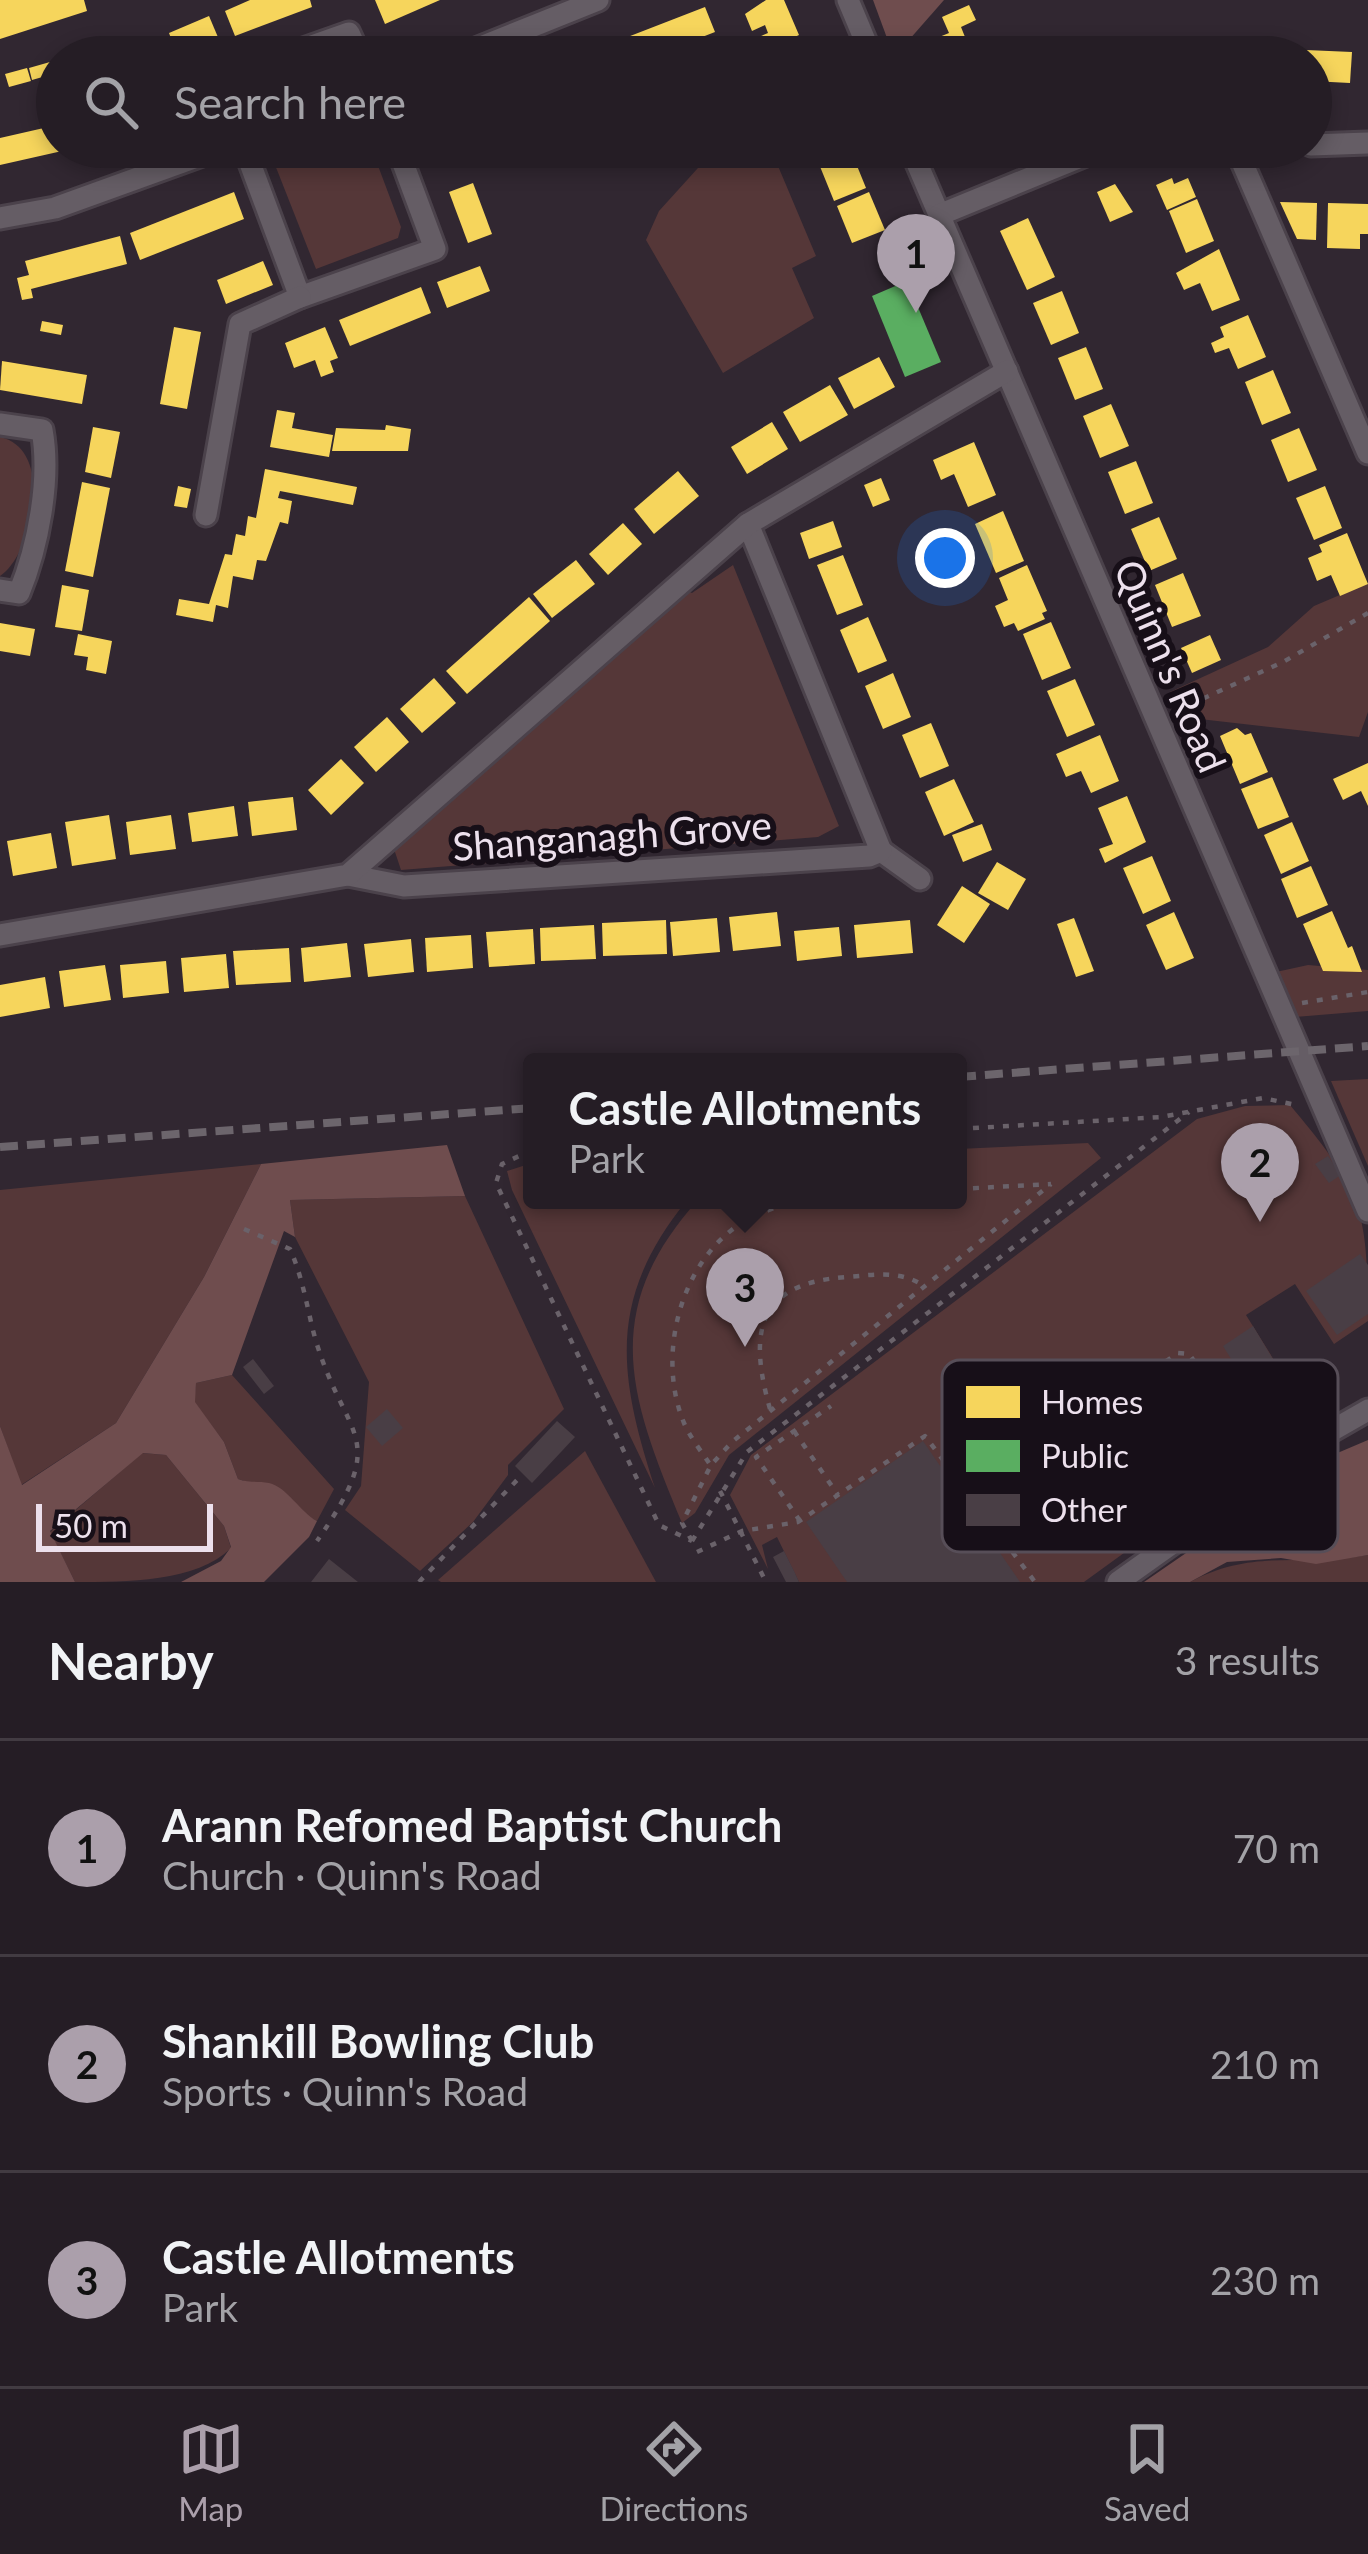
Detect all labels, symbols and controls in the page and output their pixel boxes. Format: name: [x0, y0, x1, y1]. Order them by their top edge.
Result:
search box: [36, 36, 1332, 168]
icon: search: [78, 69, 144, 135]
text: Search here: [174, 75, 406, 129]
pin: 1: [877, 214, 955, 313]
your location: [915, 528, 975, 588]
street label: Quinn's Road: [1106, 553, 1236, 779]
street label: Shanganagh Grove: [451, 801, 773, 869]
popup: [523, 1053, 967, 1209]
text: Castle Allotments: [569, 1081, 921, 1135]
pin: 2: [1221, 1123, 1299, 1222]
text: Park: [569, 1135, 645, 1181]
pin: 3: [706, 1248, 784, 1347]
legend: [942, 1360, 1338, 1552]
text: Homes: [1041, 1381, 1143, 1421]
text: Public: [1041, 1435, 1129, 1475]
text: Other: [1041, 1489, 1127, 1529]
scale bar: [36, 1498, 213, 1551]
text: 50 m: [54, 1505, 128, 1545]
text: Nearby: [48, 1630, 214, 1691]
text: 3 results: [1175, 1637, 1320, 1683]
text: Arann Refomed Baptist Church: [162, 1798, 782, 1852]
text: 1: [76, 1825, 98, 1871]
text: 70 m: [1233, 1825, 1320, 1871]
text: Church · Quinn's Road: [162, 1852, 542, 1898]
text: Shankill Bowling Club: [162, 2014, 594, 2068]
text: 2: [76, 2041, 98, 2087]
text: 210 m: [1210, 2041, 1320, 2087]
text: Sports · Quinn's Road: [162, 2068, 528, 2114]
text: Castle Allotments: [162, 2230, 515, 2284]
text: 3: [76, 2257, 98, 2303]
text: 230 m: [1210, 2257, 1320, 2303]
text: Park: [162, 2284, 238, 2330]
tab: Map: [178, 2416, 244, 2528]
tab: Directions: [599, 2416, 748, 2528]
tab: Saved: [1104, 2416, 1190, 2528]

